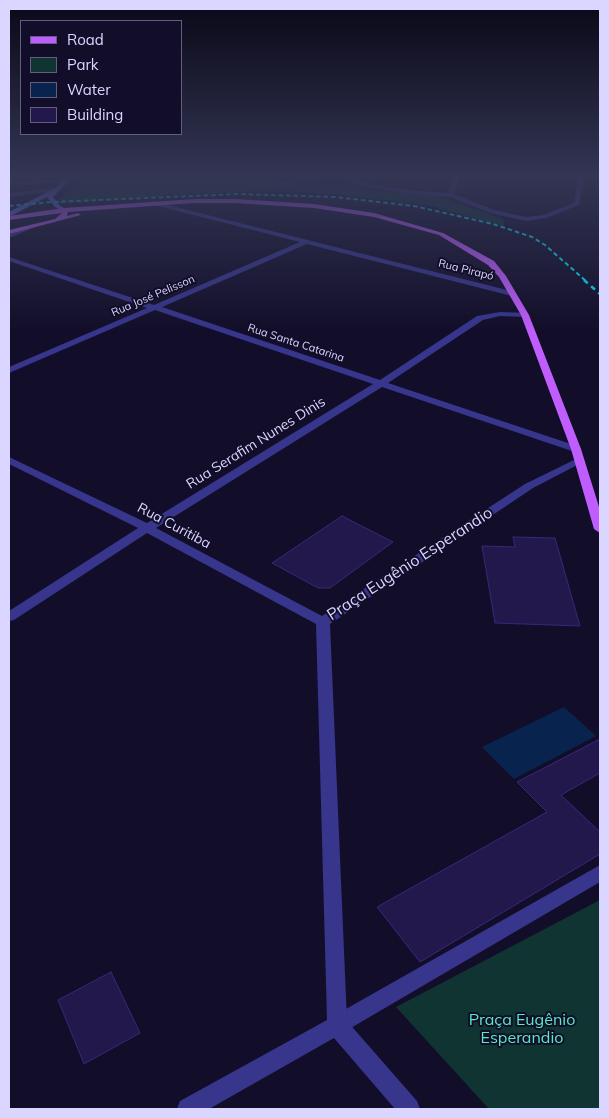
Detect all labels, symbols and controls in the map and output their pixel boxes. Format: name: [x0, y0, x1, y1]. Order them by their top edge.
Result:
legend: [20, 20, 182, 135]
text: Road: [67, 30, 104, 49]
text: Park: [67, 55, 99, 74]
text: Water: [67, 80, 111, 99]
text: Building: [67, 105, 123, 124]
street label: Rua Pirapó: [437, 257, 495, 283]
street label: Rua José Pelisson: [109, 272, 197, 320]
street label: Rua Santa Catarina: [246, 321, 346, 365]
street label: Rua Serafim Nunes Dinis: [183, 393, 329, 493]
street label: Rua Curitiba: [134, 500, 214, 552]
street label: Praça Eugênio Esperandio: [324, 503, 496, 625]
park label: Praça Eugênio Esperandio: [469, 1010, 575, 1048]

